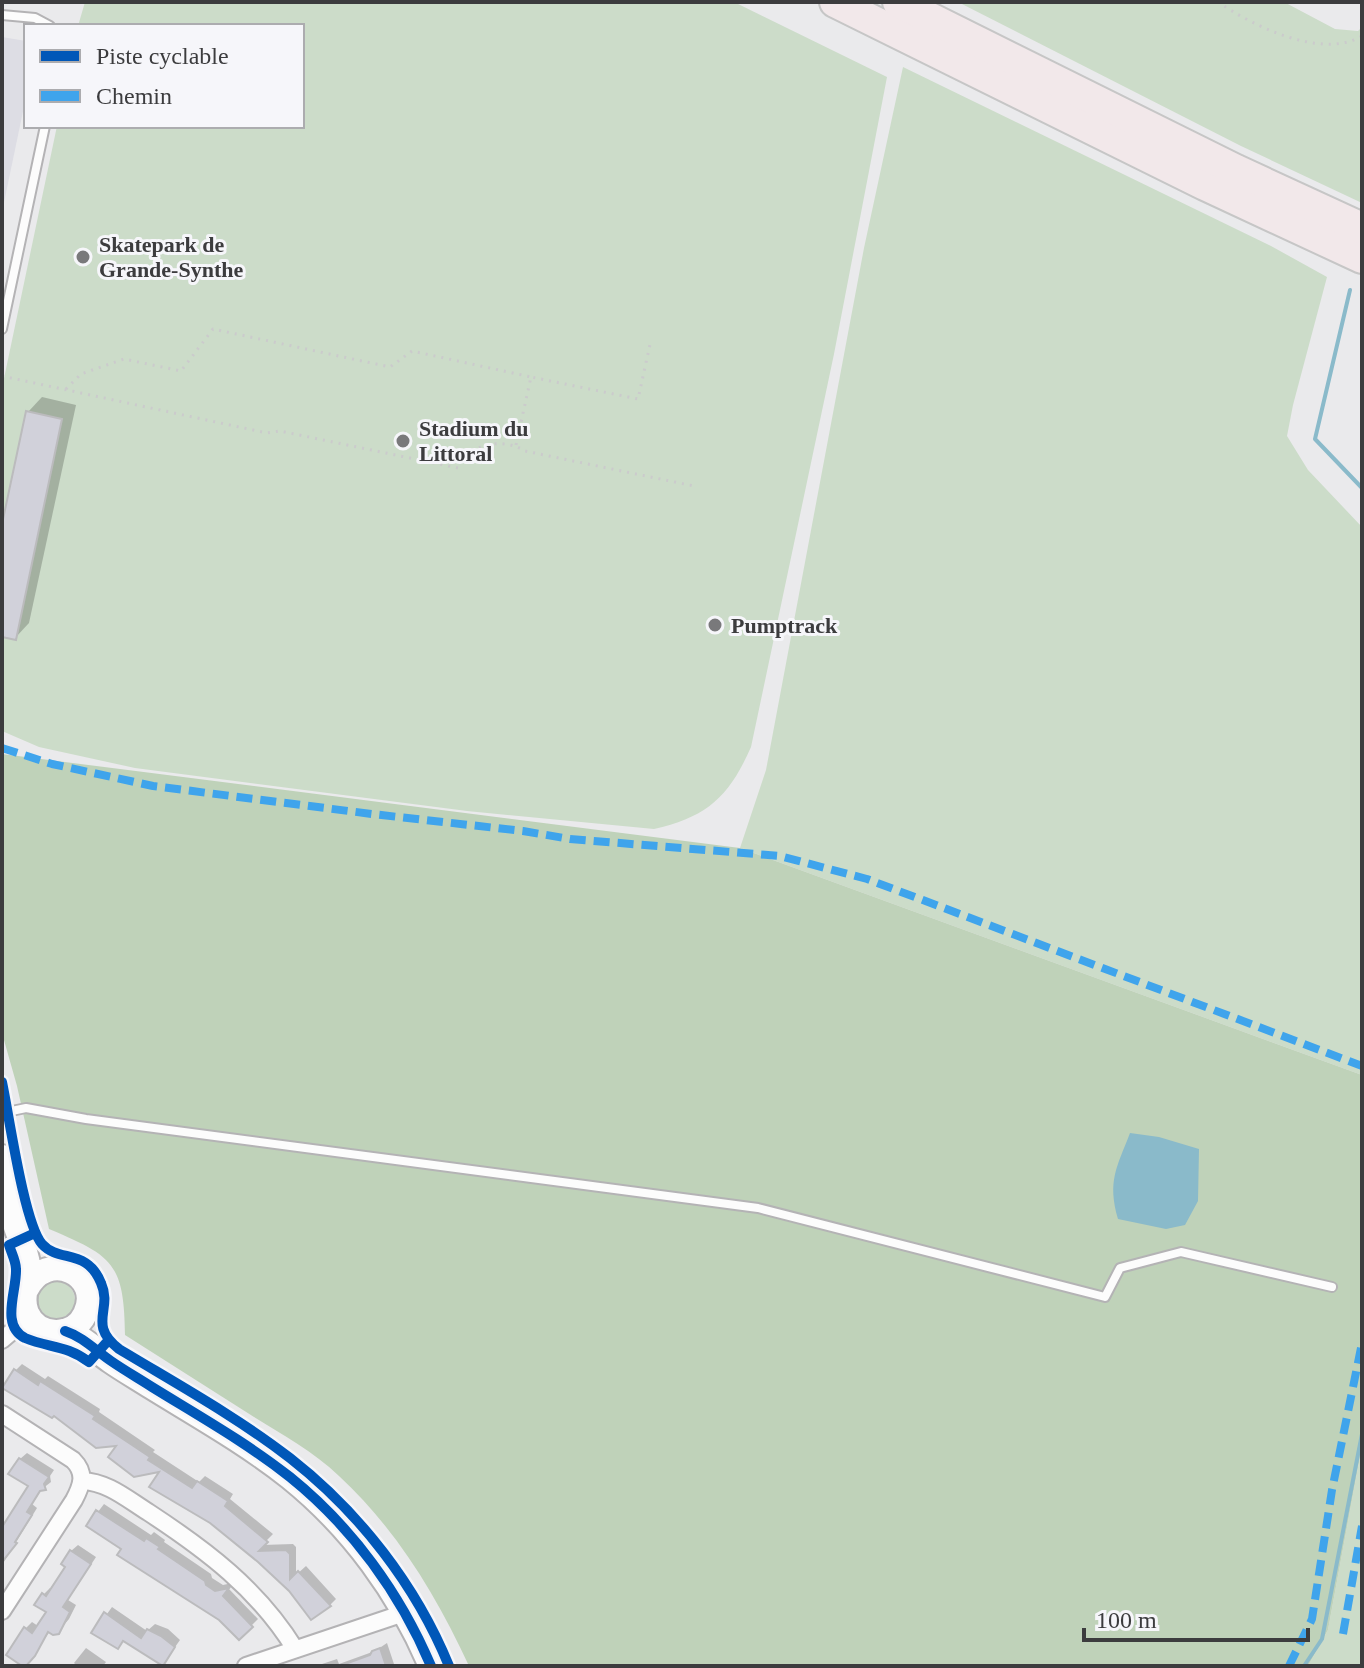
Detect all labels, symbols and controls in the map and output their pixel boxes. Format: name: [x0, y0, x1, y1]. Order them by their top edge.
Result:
legend: [24, 24, 304, 128]
text: Piste cyclable: [96, 43, 229, 69]
text: Chemin: [96, 83, 172, 109]
place label: Skatepark de Grande-Synthe: [99, 232, 243, 282]
marker: Skatepark de Grande-Synthe: [74, 248, 92, 266]
place label: Stadium du Littoral: [419, 416, 528, 466]
marker: Stadium du Littoral: [394, 432, 412, 450]
place label: Pumptrack: [731, 613, 838, 638]
marker: Pumptrack: [706, 616, 724, 634]
scale bar: [1084, 1592, 1308, 1642]
text: 100 m: [1096, 1607, 1157, 1633]

